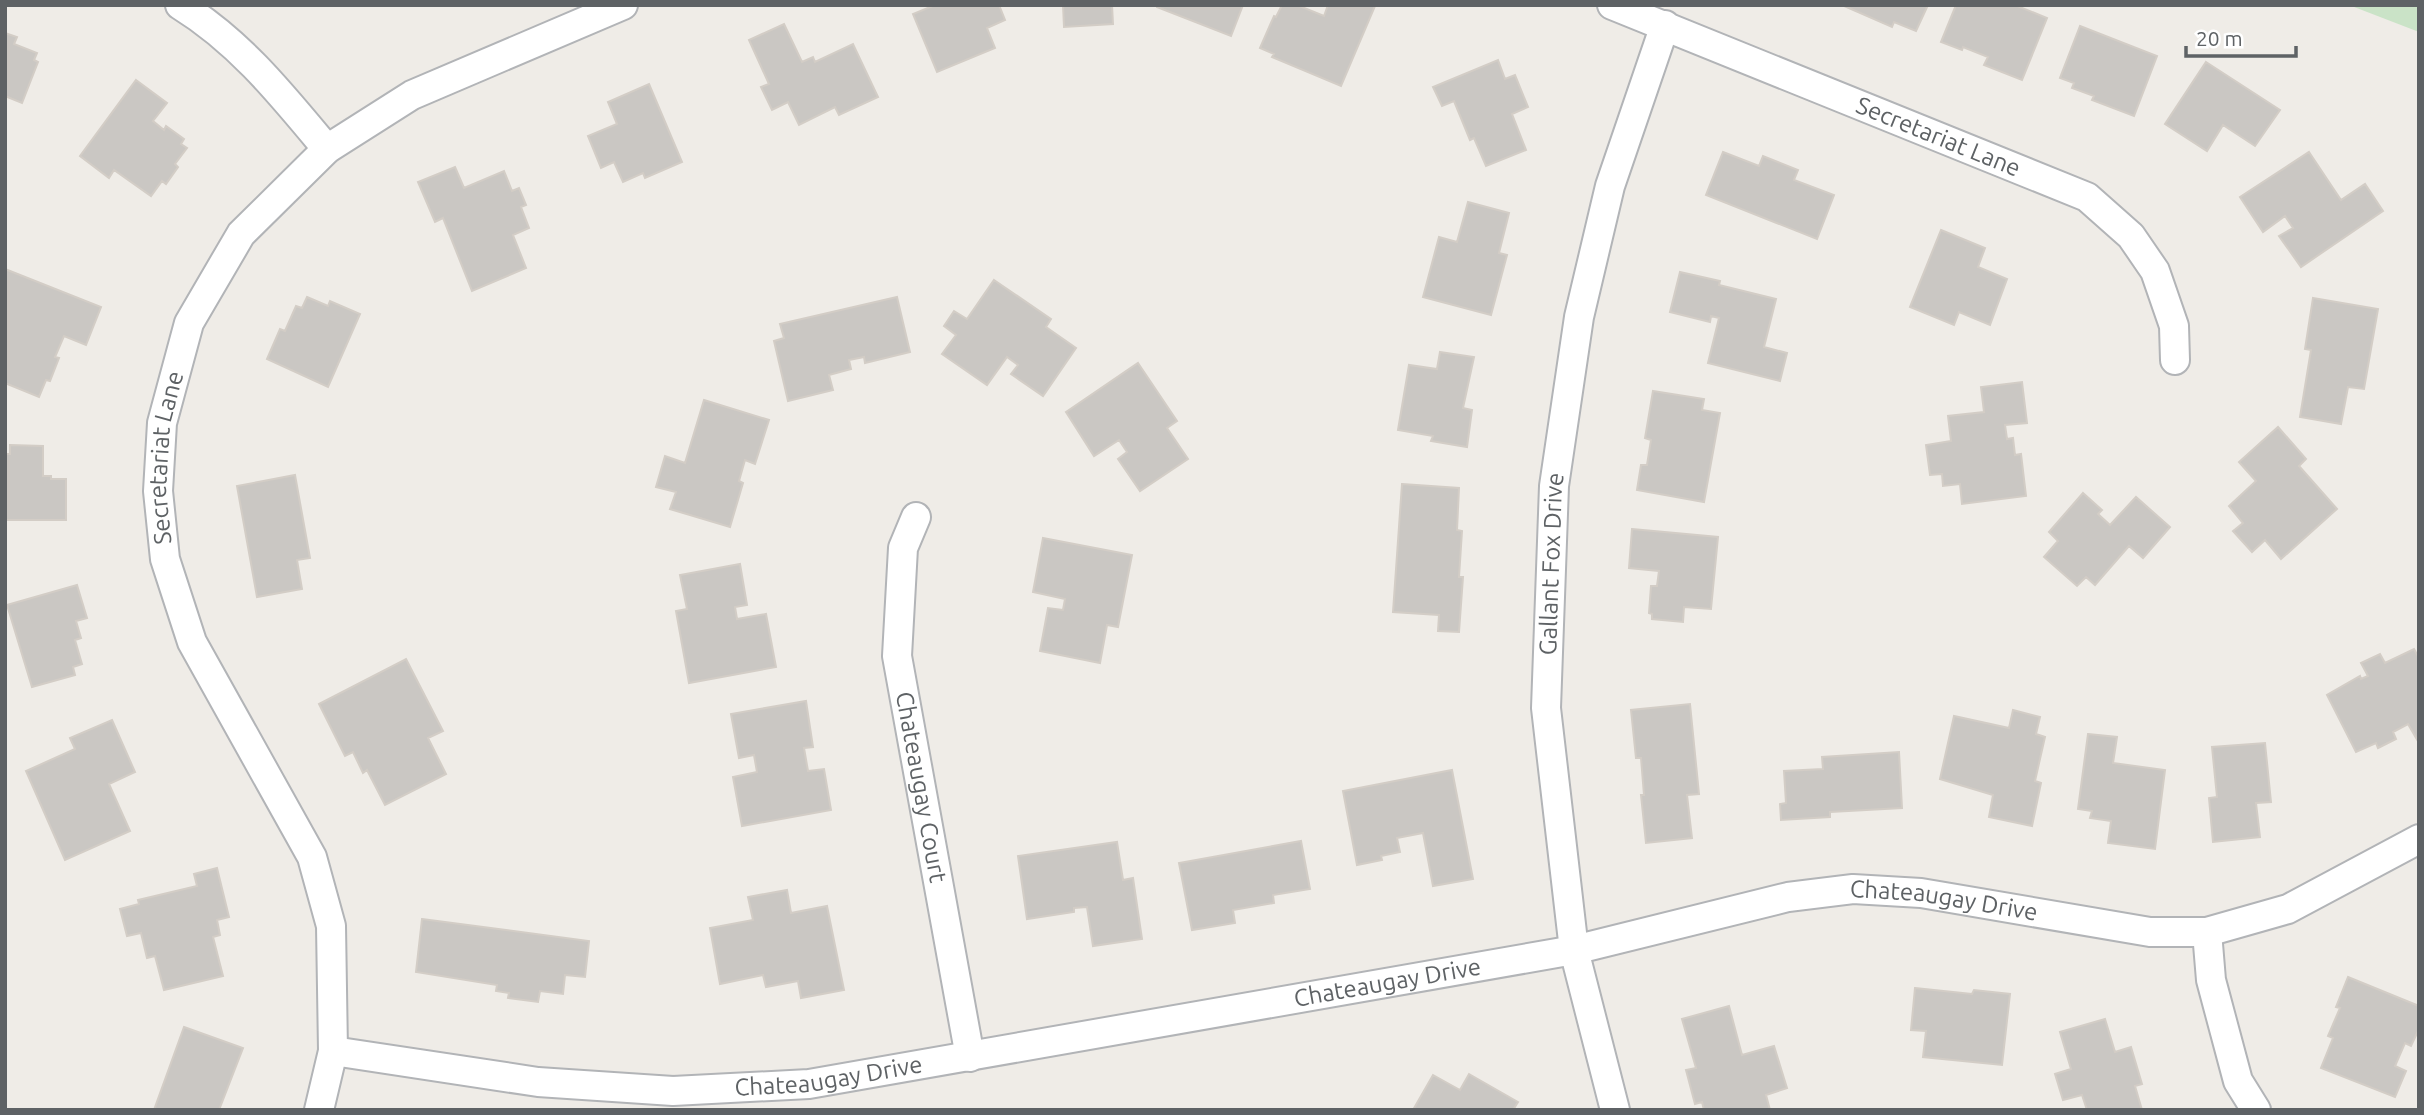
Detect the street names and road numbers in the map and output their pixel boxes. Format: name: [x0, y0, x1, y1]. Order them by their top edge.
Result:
street label: Secretariat Lane: [1852, 91, 2025, 182]
street label: Secretariat Lane: [143, 368, 188, 546]
street label: Gallant Fox Drive: [1534, 471, 1569, 656]
street label: Chateaugay Court: [891, 689, 952, 885]
street label: Chateaugay Drive: [1849, 875, 2040, 926]
street label: Chateaugay Drive: [1292, 953, 1483, 1012]
street label: Chateaugay Drive: [734, 1050, 924, 1101]

